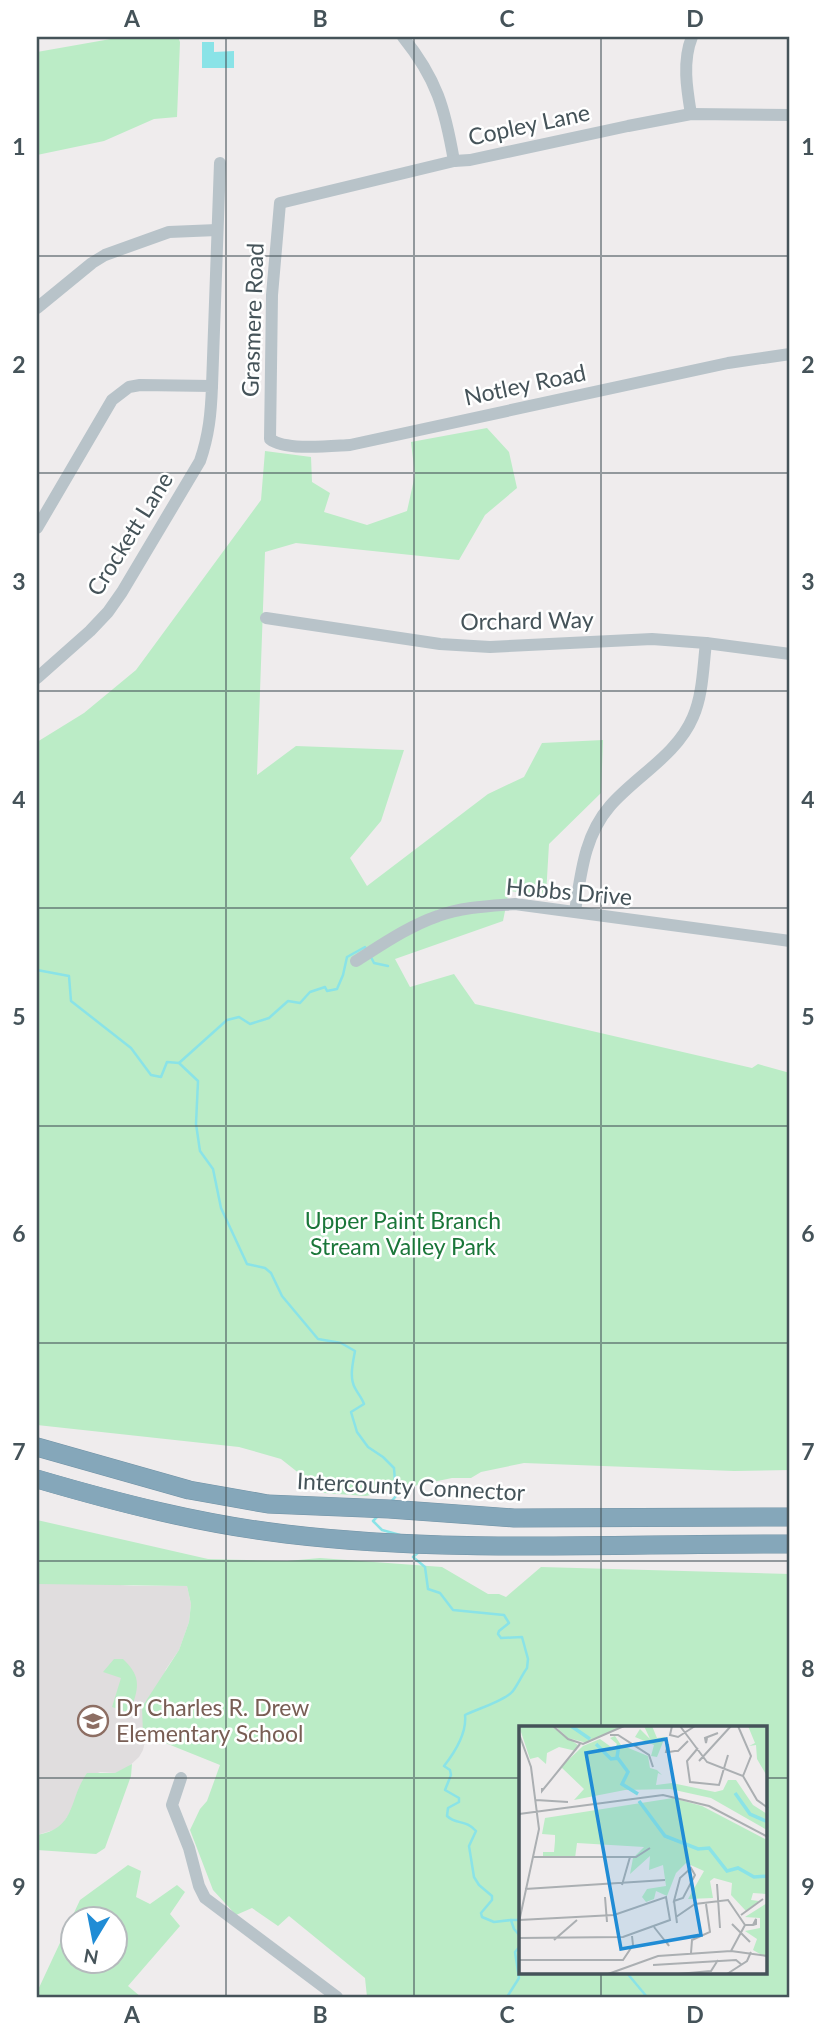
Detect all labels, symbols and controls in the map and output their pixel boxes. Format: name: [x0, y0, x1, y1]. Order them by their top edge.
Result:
text: A: [123, 4, 141, 32]
text: B: [312, 4, 328, 32]
text: C: [499, 4, 515, 32]
text: D: [686, 4, 704, 32]
street label: Copley Lane: [465, 97, 592, 151]
text: 1: [12, 132, 26, 160]
text: 1: [801, 132, 815, 160]
street label: Grasmere Road: [235, 242, 269, 398]
text: 2: [12, 350, 26, 378]
text: 2: [801, 350, 815, 378]
street label: Notley Road: [461, 357, 588, 411]
street label: Crockett Lane: [80, 467, 178, 600]
text: 3: [12, 567, 26, 595]
text: 3: [801, 567, 815, 595]
street label: Orchard Way: [460, 605, 594, 635]
text: 4: [12, 785, 26, 813]
text: 4: [801, 785, 815, 813]
street label: Hobbs Drive: [505, 872, 633, 910]
text: 5: [12, 1002, 26, 1030]
text: 5: [801, 1002, 815, 1030]
park label: Upper Paint Branch Stream Valley Park: [305, 1206, 501, 1260]
text: 6: [12, 1219, 26, 1247]
text: 6: [801, 1219, 815, 1247]
text: 7: [12, 1437, 26, 1465]
text: 7: [801, 1437, 815, 1465]
street label: Intercounty Connector: [296, 1466, 526, 1506]
text: 8: [12, 1654, 26, 1682]
text: 8: [801, 1654, 815, 1682]
place label: Dr Charles R. Drew Elementary School: [116, 1693, 309, 1747]
school or university icon: Dr Charles R. Drew Elementary School: [76, 1704, 110, 1738]
inset map: [519, 1726, 768, 1974]
text: 9: [12, 1872, 26, 1900]
text: 9: [801, 1872, 815, 1900]
north arrow: [60, 1904, 130, 1974]
text: N: [82, 1945, 100, 1970]
text: A: [123, 2000, 141, 2028]
text: B: [312, 2000, 328, 2028]
text: C: [499, 2000, 515, 2028]
text: D: [686, 2000, 704, 2028]

